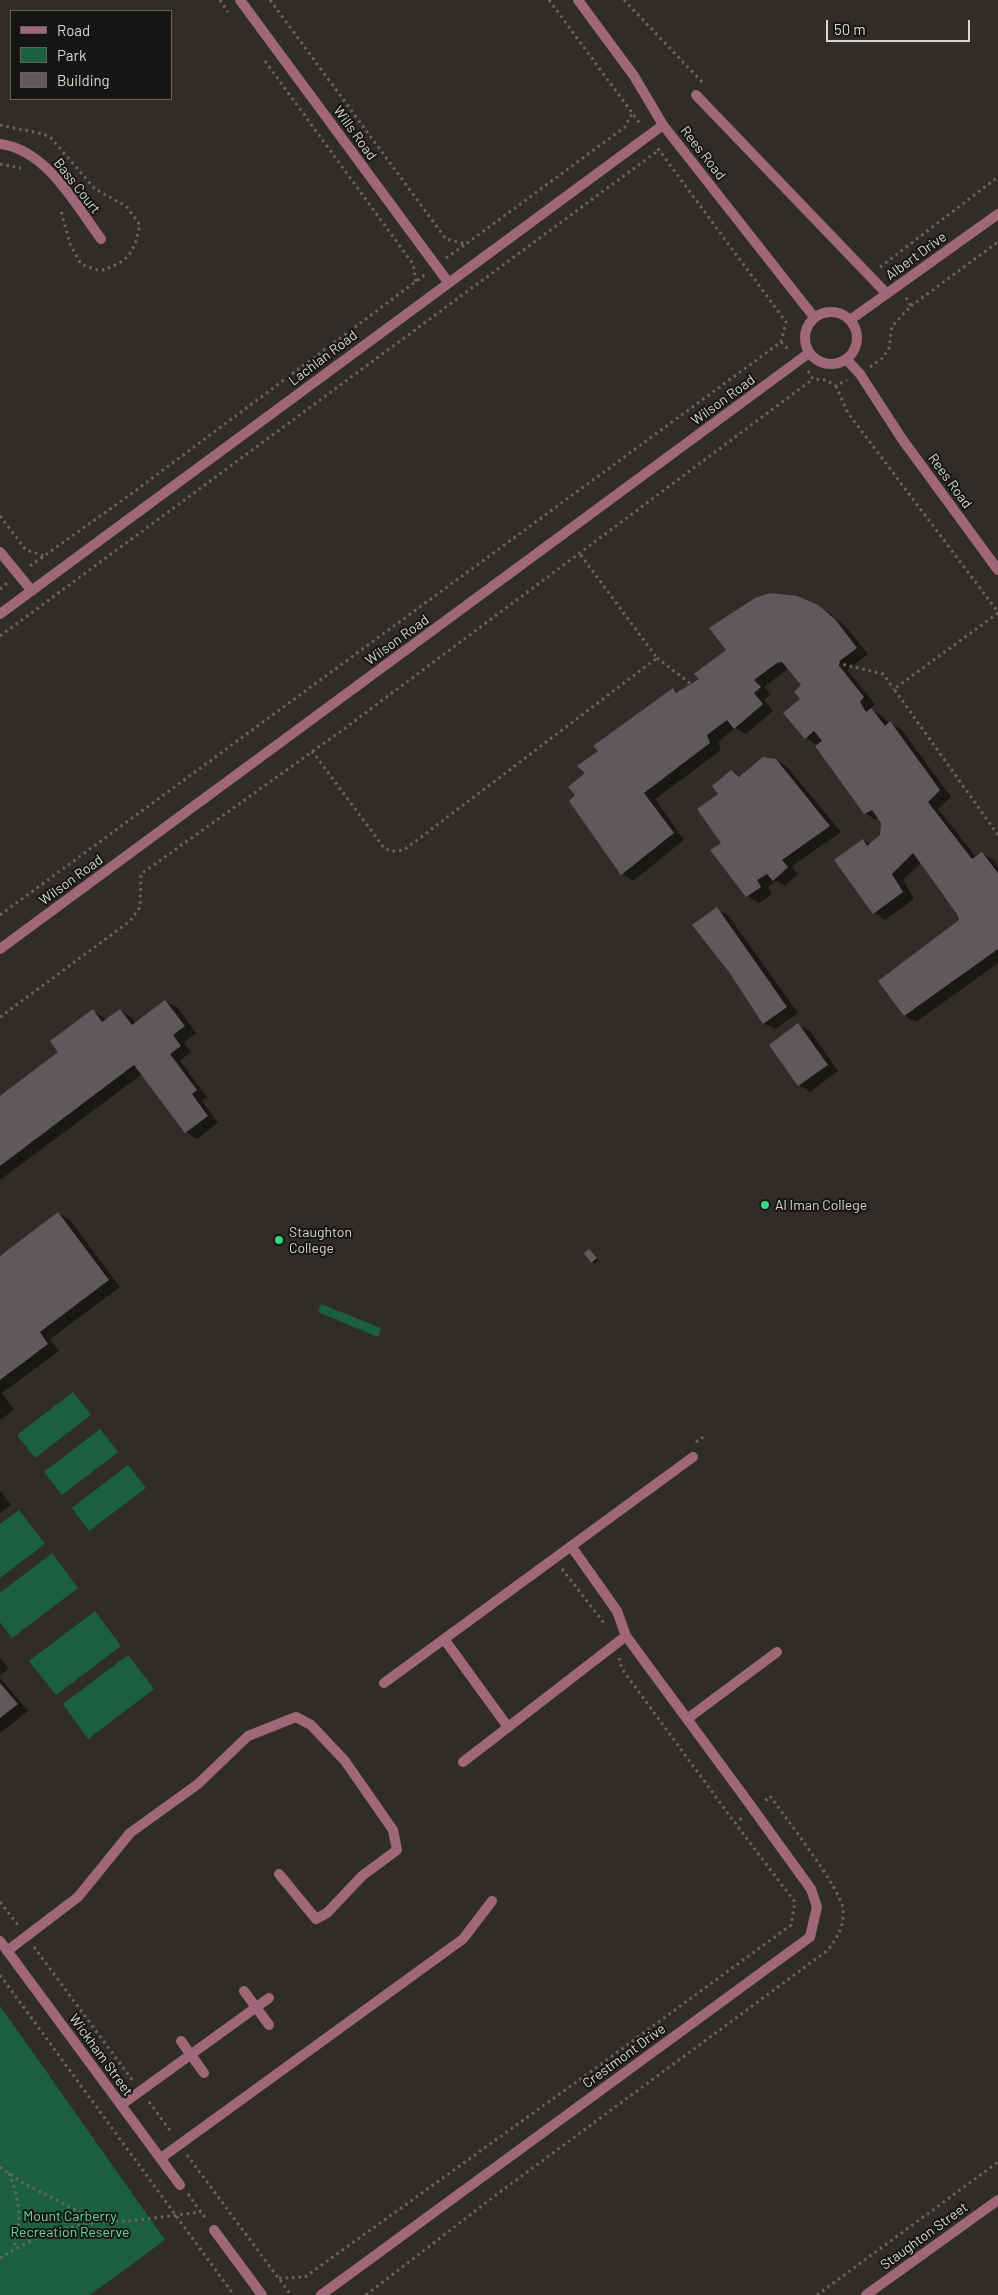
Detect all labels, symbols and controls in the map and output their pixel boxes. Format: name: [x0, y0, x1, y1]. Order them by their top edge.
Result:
legend: [10, 10, 172, 100]
scale bar: [828, 10, 972, 42]
text: 50 m: [834, 20, 866, 38]
text: Road: [57, 21, 90, 39]
text: Park: [57, 46, 86, 64]
text: Building: [57, 71, 110, 89]
street label: Wills Road: [330, 103, 380, 163]
street label: Rees Road: [677, 123, 729, 183]
street label: Bass Court: [50, 155, 104, 217]
street label: Albert Drive: [882, 228, 950, 284]
street label: Lachlan Road: [285, 327, 361, 389]
street label: Wilson Road: [688, 371, 758, 429]
street label: Rees Road: [924, 450, 976, 512]
street label: Wilson Road: [362, 611, 432, 669]
street label: Wilson Road: [36, 851, 106, 909]
place label: Al Iman College: [775, 1197, 867, 1213]
marker: Al Iman College: [759, 1199, 771, 1211]
place label: Staughton College: [289, 1224, 352, 1256]
marker: Staughton College: [273, 1234, 285, 1246]
street label: Wickham Street: [66, 2011, 136, 2099]
street label: Crestmont Drive: [579, 2020, 669, 2092]
street label: Staughton Street: [877, 2199, 971, 2273]
park label: Mount Carberry Recreation Reserve: [11, 2208, 129, 2240]

